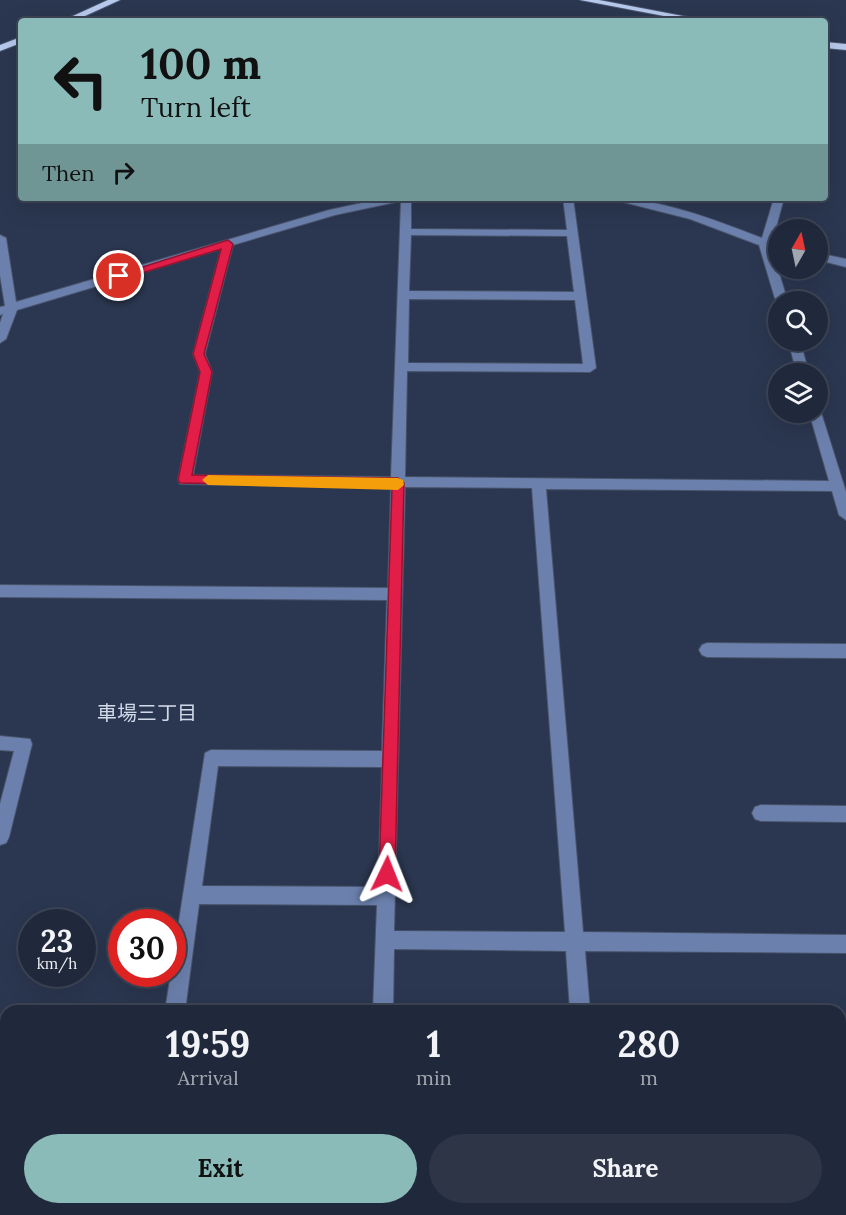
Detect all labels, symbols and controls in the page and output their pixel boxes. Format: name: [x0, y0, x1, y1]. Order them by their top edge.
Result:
text: 100 m: [141, 37, 261, 91]
icon: left: [42, 42, 120, 120]
text: Turn left: [141, 90, 251, 124]
icon: right: [107, 156, 140, 189]
text: Then: [42, 159, 95, 187]
north arrow: [768, 219, 828, 279]
map controls: [768, 219, 828, 423]
pin: [93, 250, 144, 301]
icon: arrive: [102, 259, 135, 292]
button: search: [768, 291, 828, 351]
button: layers: [768, 363, 828, 423]
district label: 車場三丁目: [97, 700, 197, 725]
position arrow: [355, 842, 419, 906]
speed limit sign: 30: [108, 909, 186, 987]
text: 23: [41, 922, 73, 960]
text: km/h: [37, 954, 77, 973]
text: 19:59: [166, 1021, 250, 1067]
text: 1: [427, 1021, 441, 1067]
text: 280: [618, 1021, 680, 1067]
text: Arrival: [177, 1065, 239, 1090]
text: min: [416, 1065, 452, 1090]
text: m: [640, 1065, 658, 1090]
button: Exit: [24, 1134, 417, 1203]
button: Share: [429, 1134, 822, 1203]

